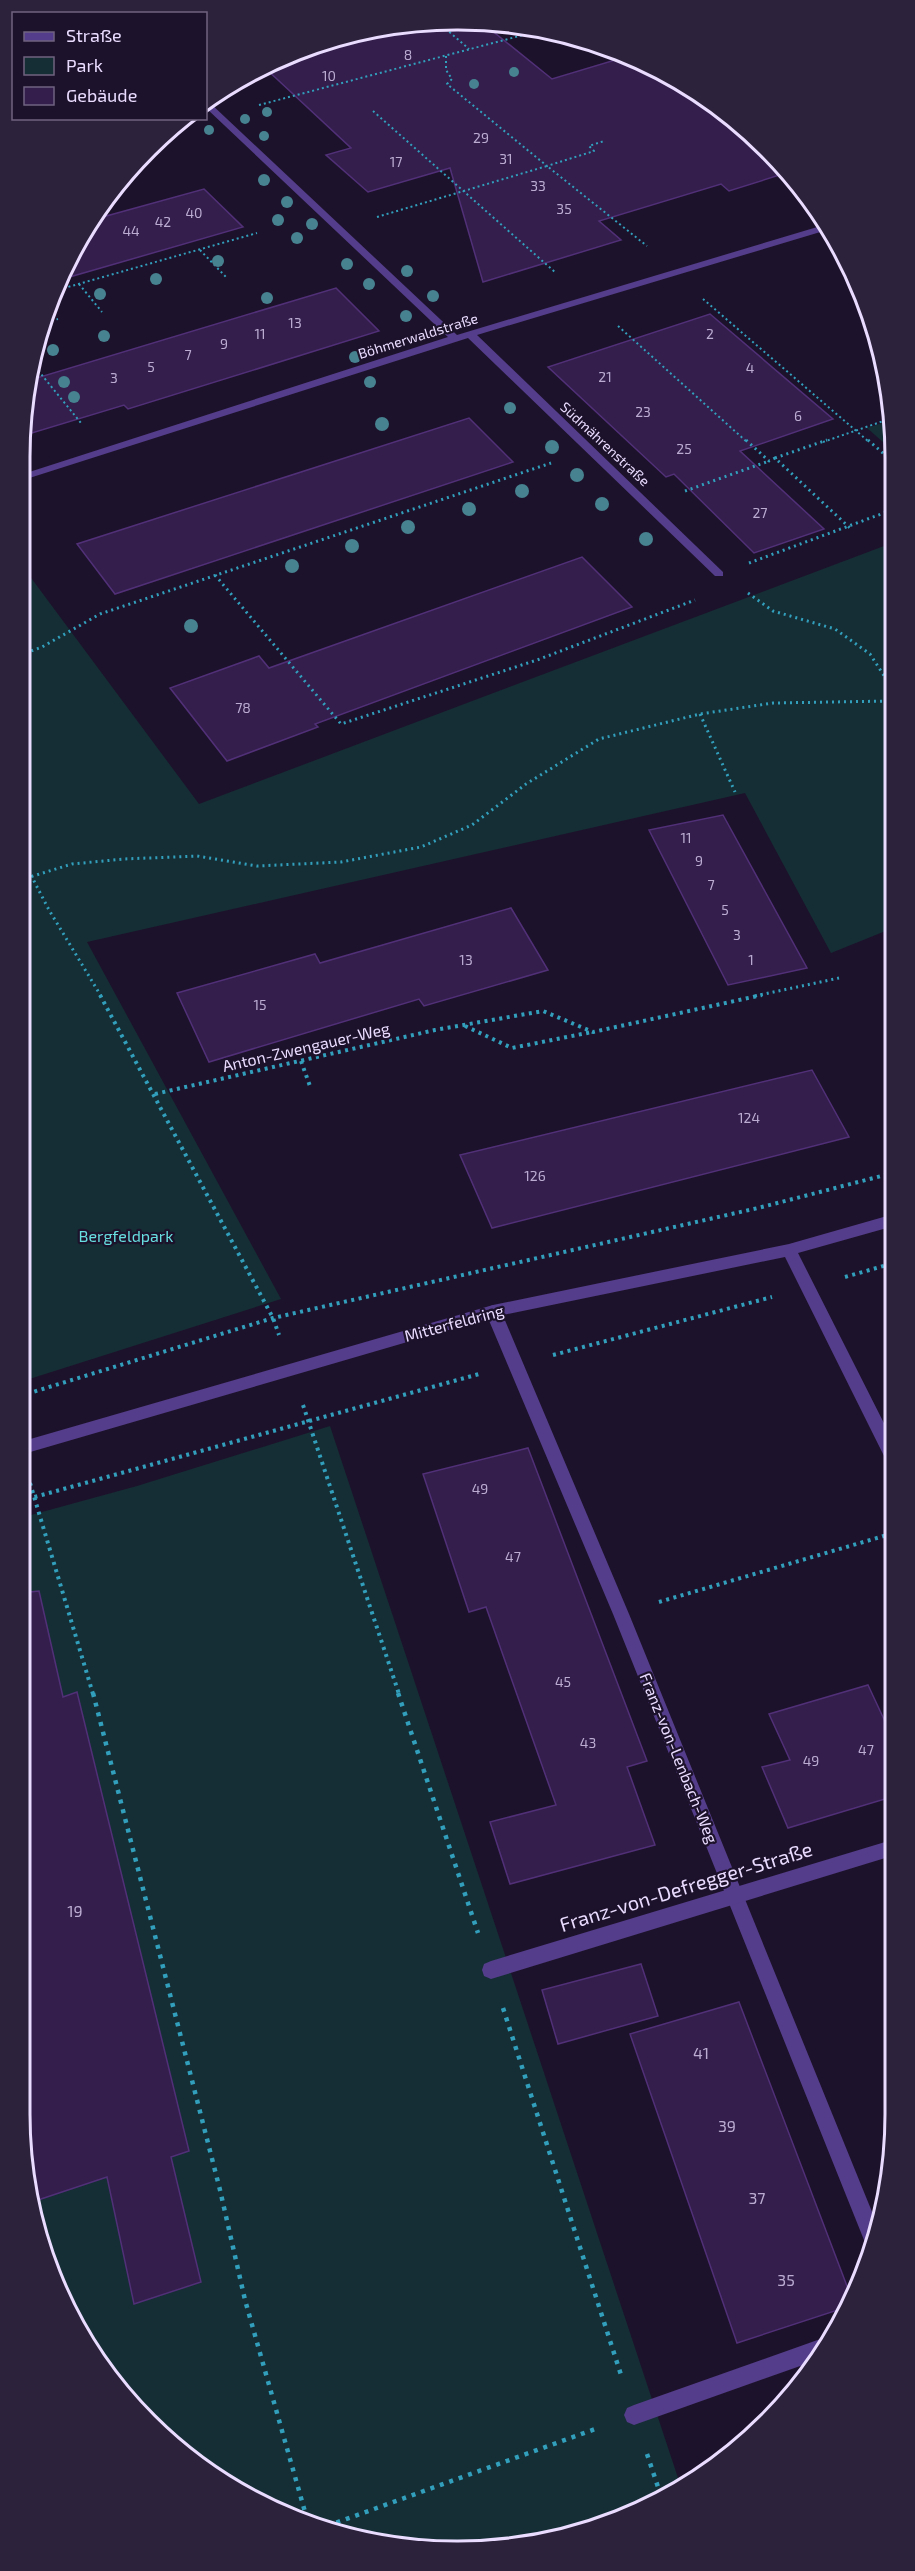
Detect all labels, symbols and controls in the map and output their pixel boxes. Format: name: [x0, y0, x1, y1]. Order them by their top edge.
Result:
legend: [12, 12, 207, 120]
text: Straße: [66, 24, 122, 46]
house number: 8: [404, 46, 412, 63]
text: Park: [66, 54, 103, 76]
house number: 10: [322, 67, 336, 84]
text: Gebäude: [66, 84, 137, 106]
house number: 29: [473, 129, 489, 146]
house number: 31: [499, 150, 513, 167]
house number: 17: [390, 153, 402, 170]
house number: 33: [530, 177, 546, 194]
house number: 35: [556, 200, 572, 217]
house number: 40: [185, 204, 203, 221]
house number: 42: [155, 213, 171, 230]
house number: 44: [122, 222, 140, 239]
street label: Böhmerwaldstraße: [356, 309, 480, 362]
house number: 13: [288, 314, 302, 331]
house number: 11: [254, 325, 266, 342]
house number: 2: [706, 325, 714, 342]
house number: 9: [220, 335, 228, 352]
house number: 7: [184, 346, 192, 363]
house number: 5: [147, 358, 155, 375]
house number: 4: [746, 359, 754, 376]
house number: 21: [598, 368, 612, 385]
house number: 3: [110, 369, 118, 386]
street label: Südmährenstraße: [557, 398, 653, 489]
house number: 23: [635, 403, 651, 420]
house number: 6: [794, 407, 802, 424]
house number: 25: [676, 440, 692, 457]
house number: 27: [752, 504, 768, 521]
house number: 78: [235, 699, 251, 716]
house number: 11: [680, 829, 692, 846]
house number: 9: [695, 852, 703, 869]
house number: 7: [707, 876, 715, 893]
house number: 5: [721, 901, 729, 918]
house number: 3: [733, 926, 741, 943]
house number: 13: [459, 951, 473, 968]
house number: 1: [748, 951, 754, 968]
house number: 15: [253, 996, 267, 1013]
street label: Anton-Zwengauer-Weg: [220, 1018, 392, 1075]
house number: 124: [738, 1109, 760, 1126]
house number: 126: [524, 1167, 546, 1184]
park label: Bergfeldpark: [79, 1226, 173, 1245]
street label: Mitterfeldring: [402, 1300, 506, 1345]
house number: 49: [472, 1480, 488, 1497]
house number: 47: [505, 1548, 521, 1565]
street label: Franz-von-Lenbach-Weg: [636, 1670, 722, 1846]
house number: 45: [555, 1673, 571, 1690]
house number: 43: [580, 1734, 596, 1751]
house number: 47: [858, 1741, 874, 1758]
house number: 49: [803, 1752, 819, 1769]
street label: Franz-von-Defregger-Straße: [556, 1836, 815, 1936]
house number: 19: [67, 1901, 83, 1920]
house number: 41: [693, 2043, 709, 2062]
house number: 39: [718, 2116, 736, 2135]
house number: 37: [748, 2188, 766, 2207]
house number: 35: [777, 2270, 795, 2289]

